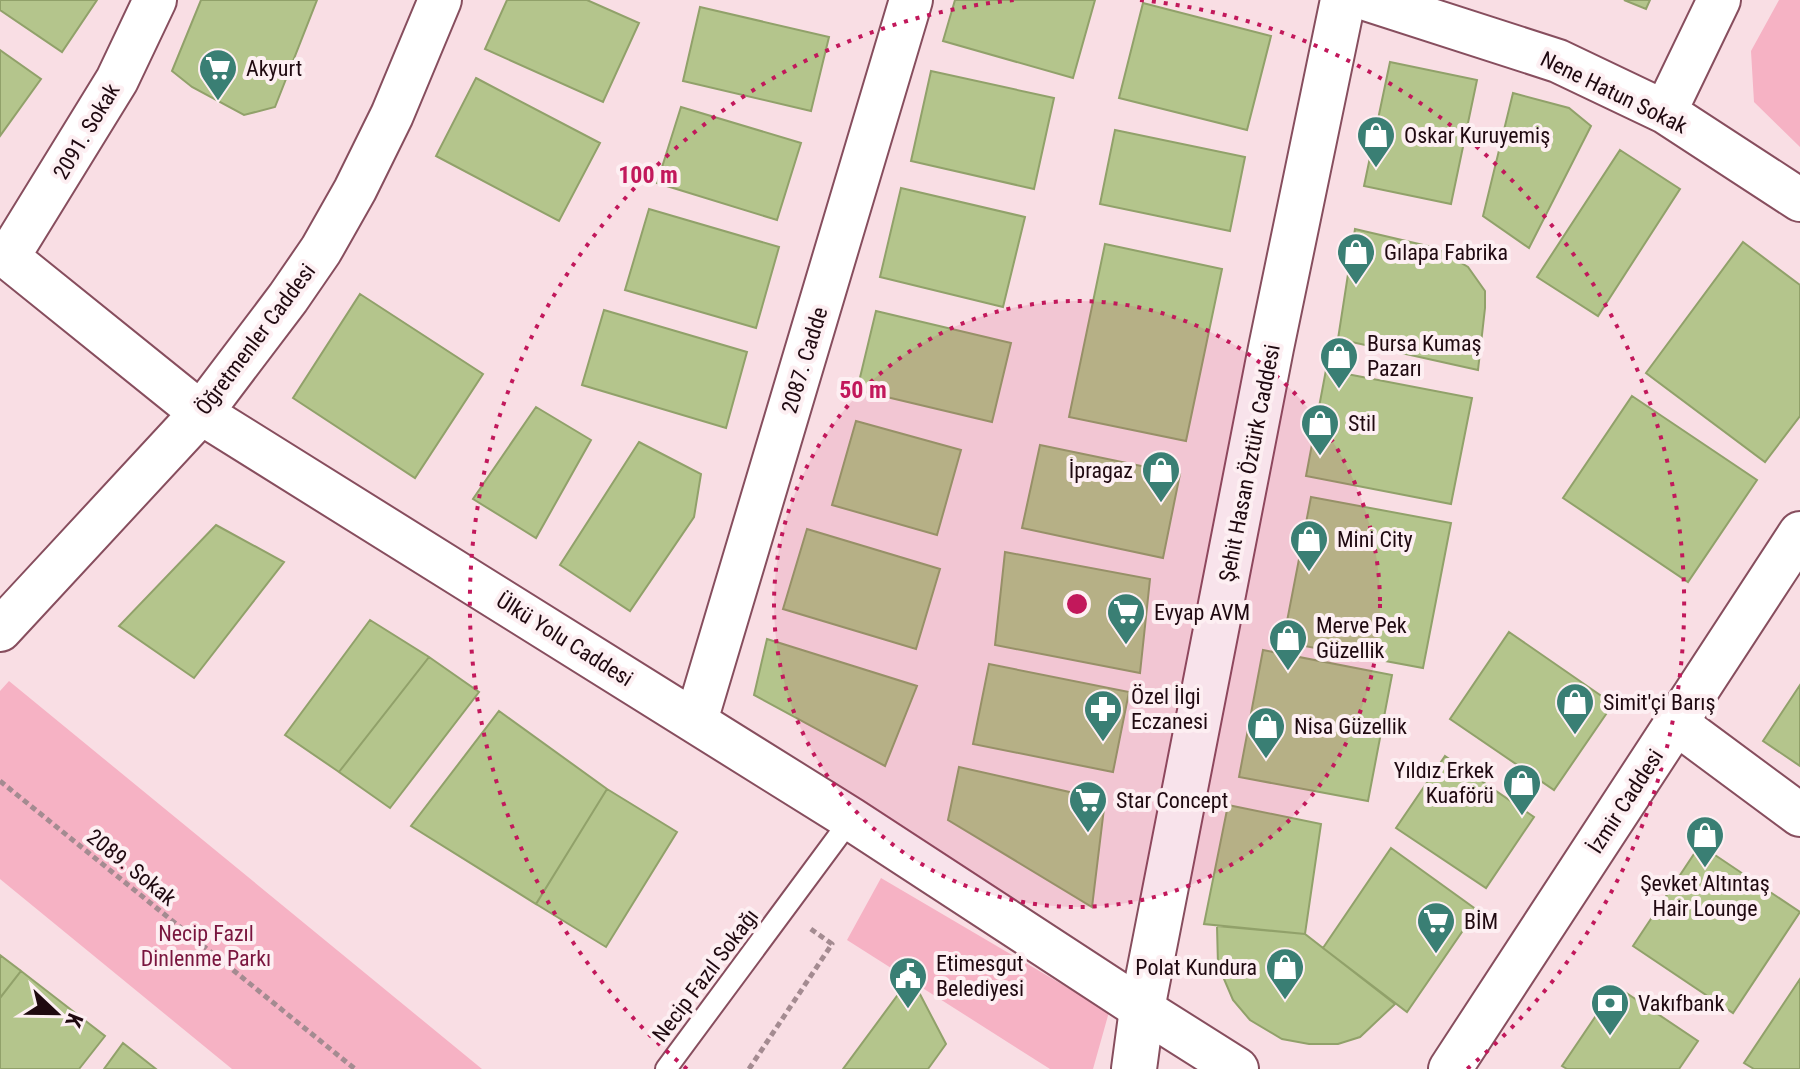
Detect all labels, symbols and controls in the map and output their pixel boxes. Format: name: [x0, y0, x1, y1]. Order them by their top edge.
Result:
street label: Nene Hatun Sokak: [1536, 46, 1691, 139]
supermarket icon: Akyurt: [197, 47, 239, 102]
place label: Akyurt: [246, 56, 302, 81]
street label: 2091. Sokak: [48, 79, 125, 184]
shop icon: Oskar Kuruyemiş: [1355, 114, 1397, 169]
place label: Oskar Kuruyemiş: [1404, 123, 1550, 148]
text: 100 m: [618, 161, 678, 189]
shop icon: Gılapa Fabrika: [1335, 231, 1377, 286]
place label: Gılapa Fabrika: [1384, 240, 1508, 265]
street label: Öğretmenler Caddesi: [191, 259, 320, 420]
street label: 2087. Cadde: [777, 304, 832, 416]
place label: Bursa Kumaş Pazarı: [1367, 331, 1482, 381]
shop icon: Bursa Kumaş Pazarı: [1318, 335, 1360, 390]
street label: Şehit Hasan Öztürk Caddesi: [1214, 342, 1285, 584]
text: 50 m: [839, 376, 887, 404]
shop icon: Stil: [1299, 402, 1341, 457]
place label: Stil: [1348, 411, 1376, 436]
shop icon: İpragaz: [1140, 449, 1182, 504]
place label: İpragaz: [1069, 458, 1133, 483]
shop icon: Mini City: [1288, 518, 1330, 573]
place label: Mini City: [1337, 527, 1413, 552]
street label: Ülkü Yolu Caddesi: [492, 588, 637, 691]
centre of rings: [1063, 590, 1091, 618]
supermarket icon: Evyap AVM: [1105, 591, 1147, 646]
place label: Evyap AVM: [1154, 600, 1250, 625]
place label: Merve Pek Güzellik: [1316, 613, 1407, 663]
shop icon: Merve Pek Güzellik: [1267, 617, 1309, 672]
shop icon: Simit'çi Barış: [1554, 681, 1596, 736]
place label: Özel İlgi Eczanesi: [1131, 684, 1208, 734]
pharmacy icon: Özel İlgi Eczanesi: [1082, 688, 1124, 743]
place label: Simit'çi Barış: [1603, 690, 1716, 715]
shop icon: Nisa Güzellik: [1245, 705, 1287, 760]
place label: Nisa Güzellik: [1294, 714, 1407, 739]
street label: İzmir Caddesi: [1583, 745, 1668, 858]
place label: Yıldız Erkek Kuaförü: [1394, 758, 1494, 808]
shop icon: Yıldız Erkek Kuaförü: [1501, 762, 1543, 817]
supermarket icon: Star Concept: [1067, 779, 1109, 834]
place label: Star Concept: [1116, 788, 1228, 813]
shop icon: Şevket Altıntaş Hair Lounge: [1684, 814, 1726, 869]
street label: 2089. Sokak: [82, 824, 181, 911]
place label: Şevket Altıntaş Hair Lounge: [1640, 871, 1770, 921]
supermarket icon: BİM: [1415, 900, 1457, 955]
street label: Necip Fazıl Sokağı: [647, 904, 763, 1047]
place label: BİM: [1464, 909, 1498, 934]
park label: Necip Fazıl Dinlenme Parkı: [141, 921, 271, 971]
shop icon: Polat Kundura: [1264, 946, 1306, 1001]
place label: Etimesgut Belediyesi: [936, 951, 1024, 1001]
public building icon: Etimesgut Belediyesi: [887, 955, 929, 1010]
place label: Polat Kundura: [1135, 955, 1257, 980]
north arrow: [16, 973, 96, 1053]
bank icon: Vakıfbank: [1589, 982, 1631, 1037]
place label: Vakıfbank: [1638, 991, 1724, 1016]
text: K: [60, 1010, 88, 1031]

